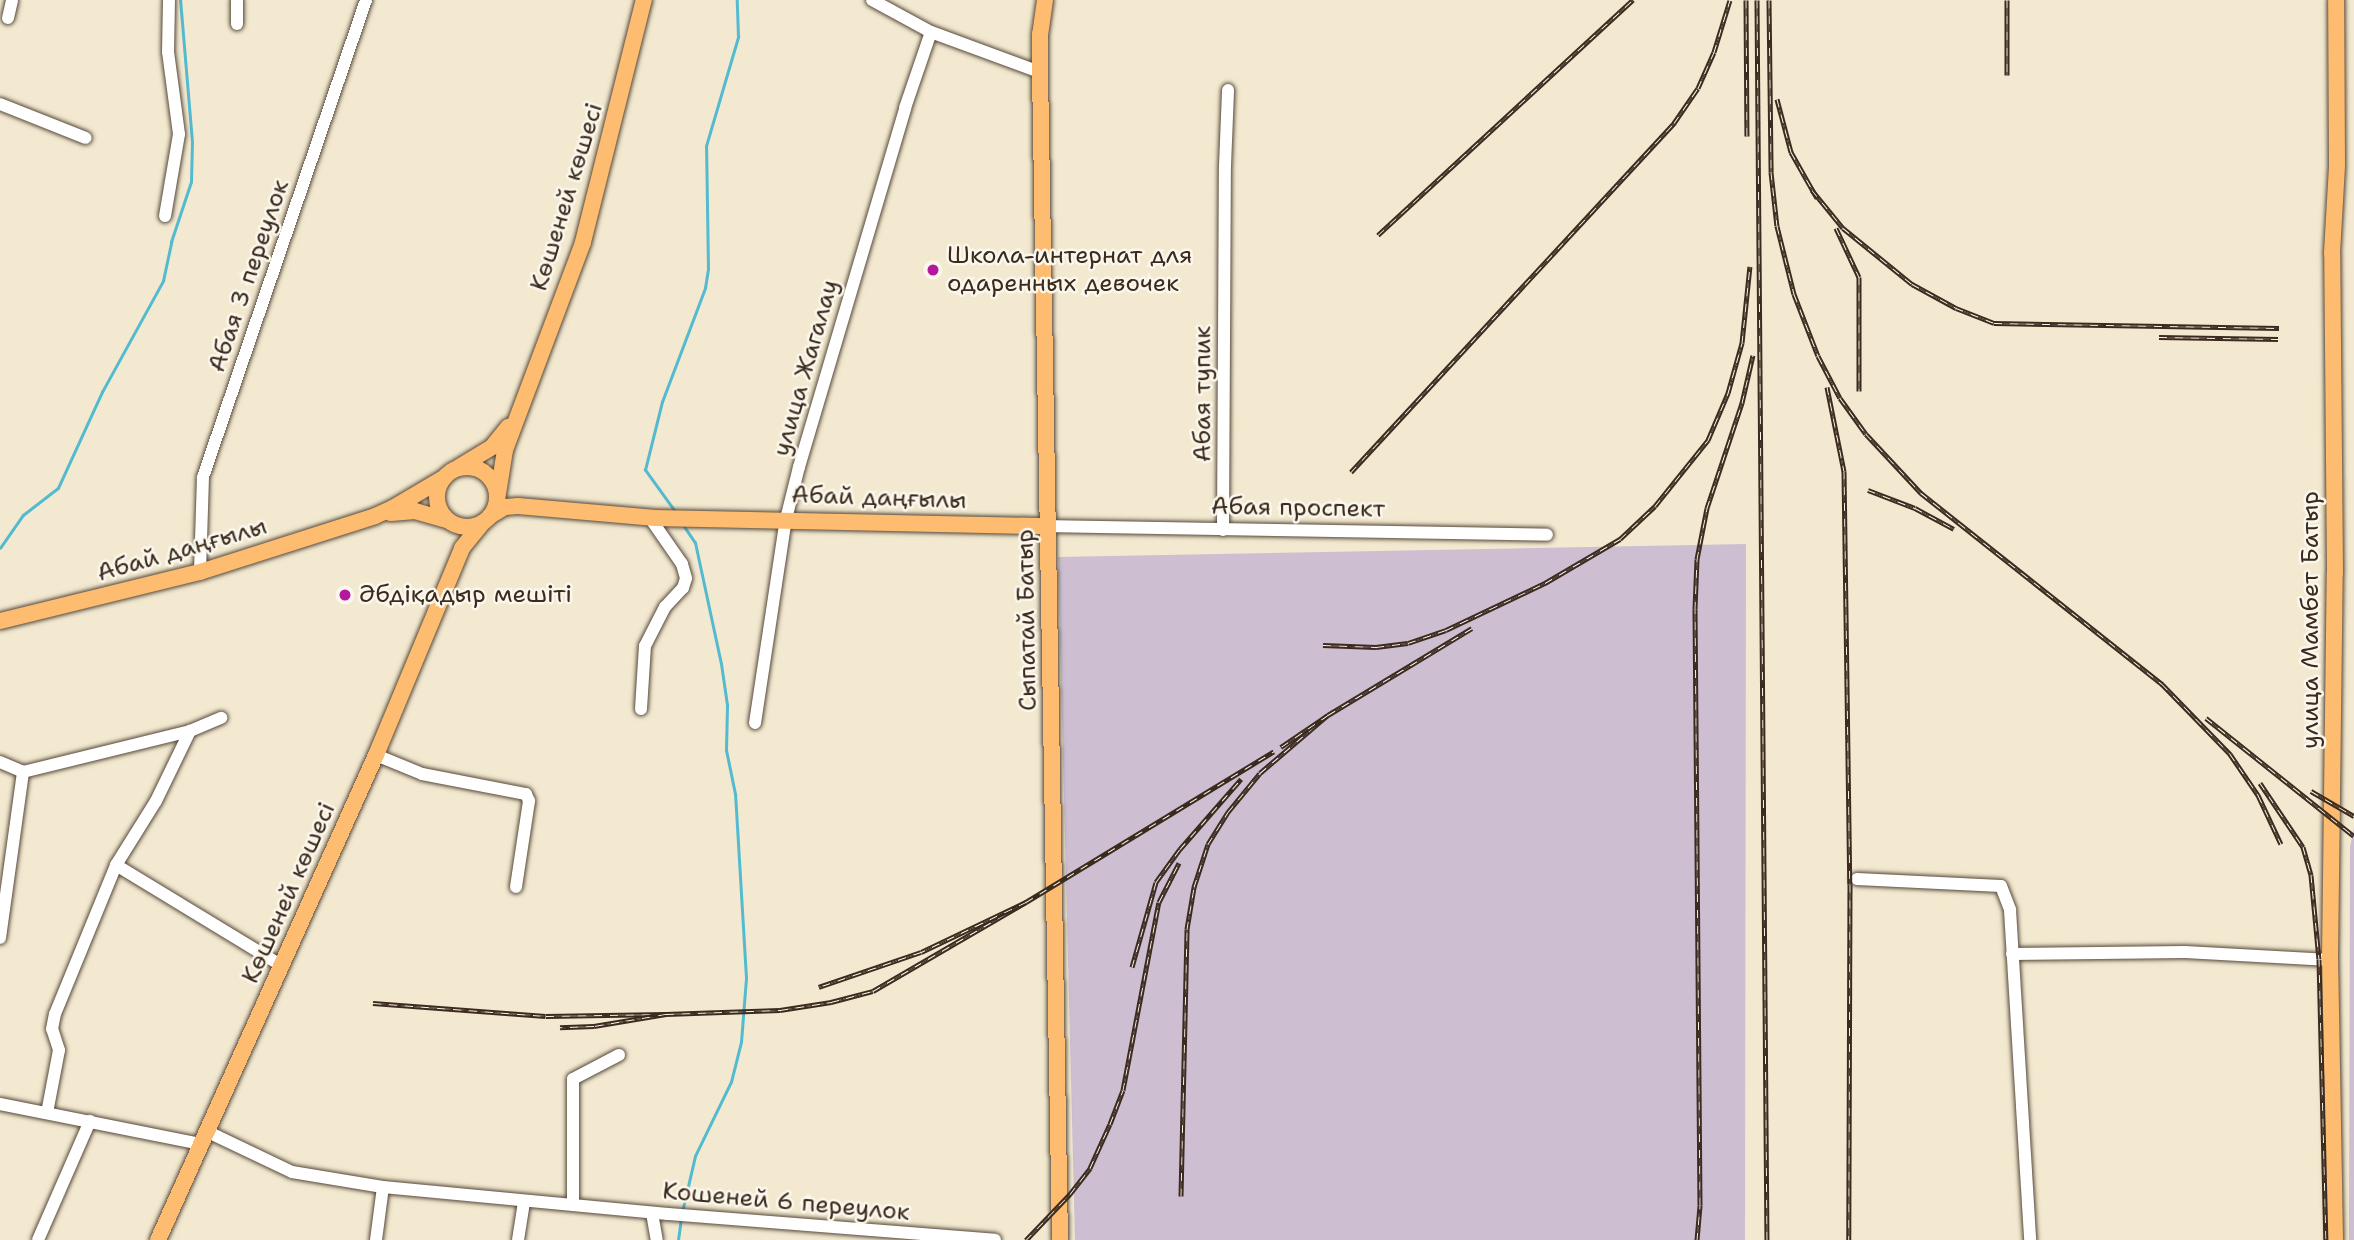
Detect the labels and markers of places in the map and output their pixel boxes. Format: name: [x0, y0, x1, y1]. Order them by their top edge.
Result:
place label: Школа-интернат для одаренных девочек: [947, 242, 1192, 298]
marker: Школа-интернат для одаренных девочек: [925, 262, 941, 278]
place label: Әбдіқадыр мешіті: [359, 581, 572, 609]
marker: Әбдіқадыр мешіті: [337, 587, 353, 603]

